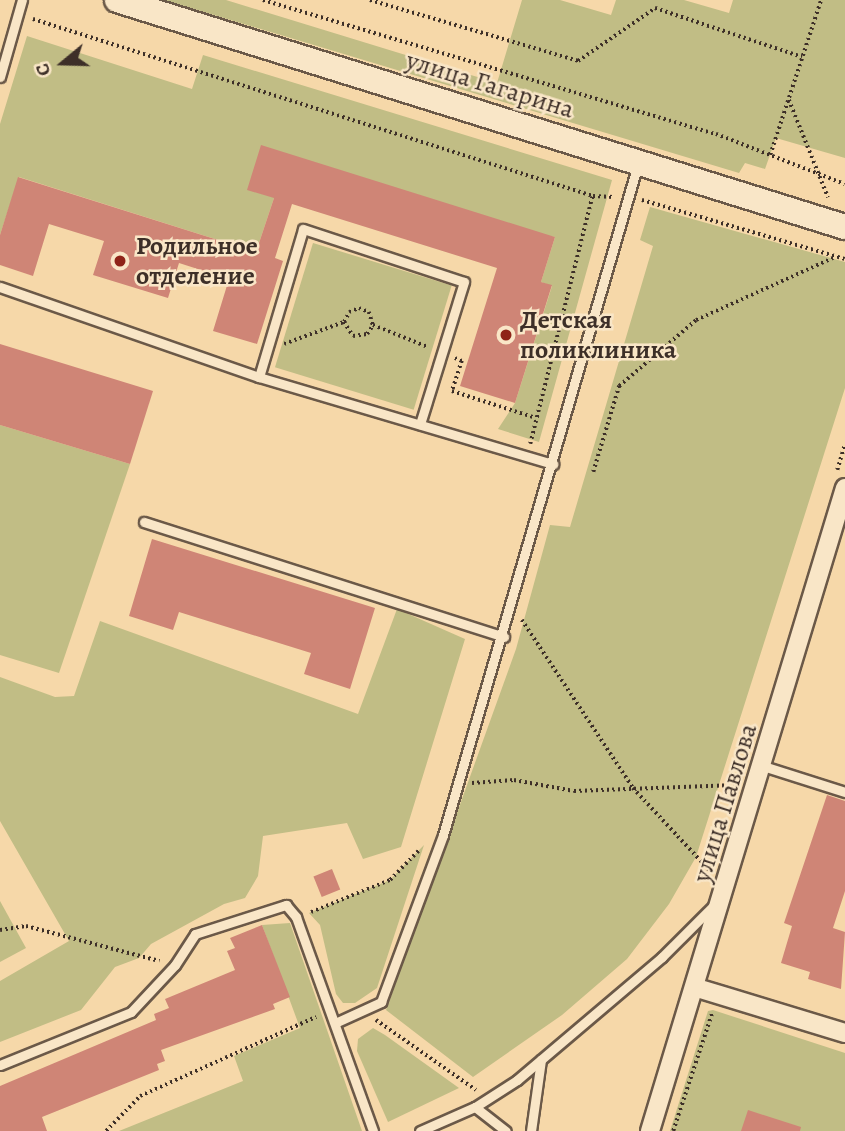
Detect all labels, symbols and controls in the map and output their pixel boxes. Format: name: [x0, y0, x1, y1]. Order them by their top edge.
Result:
north arrow: [28, 28, 98, 98]
street label: улица Гагарина: [402, 45, 578, 125]
text: С: [29, 60, 57, 80]
place label: Родильное отделение: [136, 230, 258, 292]
marker: Родильное отделение: [110, 251, 130, 271]
place label: Детская поликлиника: [520, 304, 676, 366]
marker: Детская поликлиника: [498, 327, 514, 343]
street label: улица Павлова: [686, 720, 764, 886]

